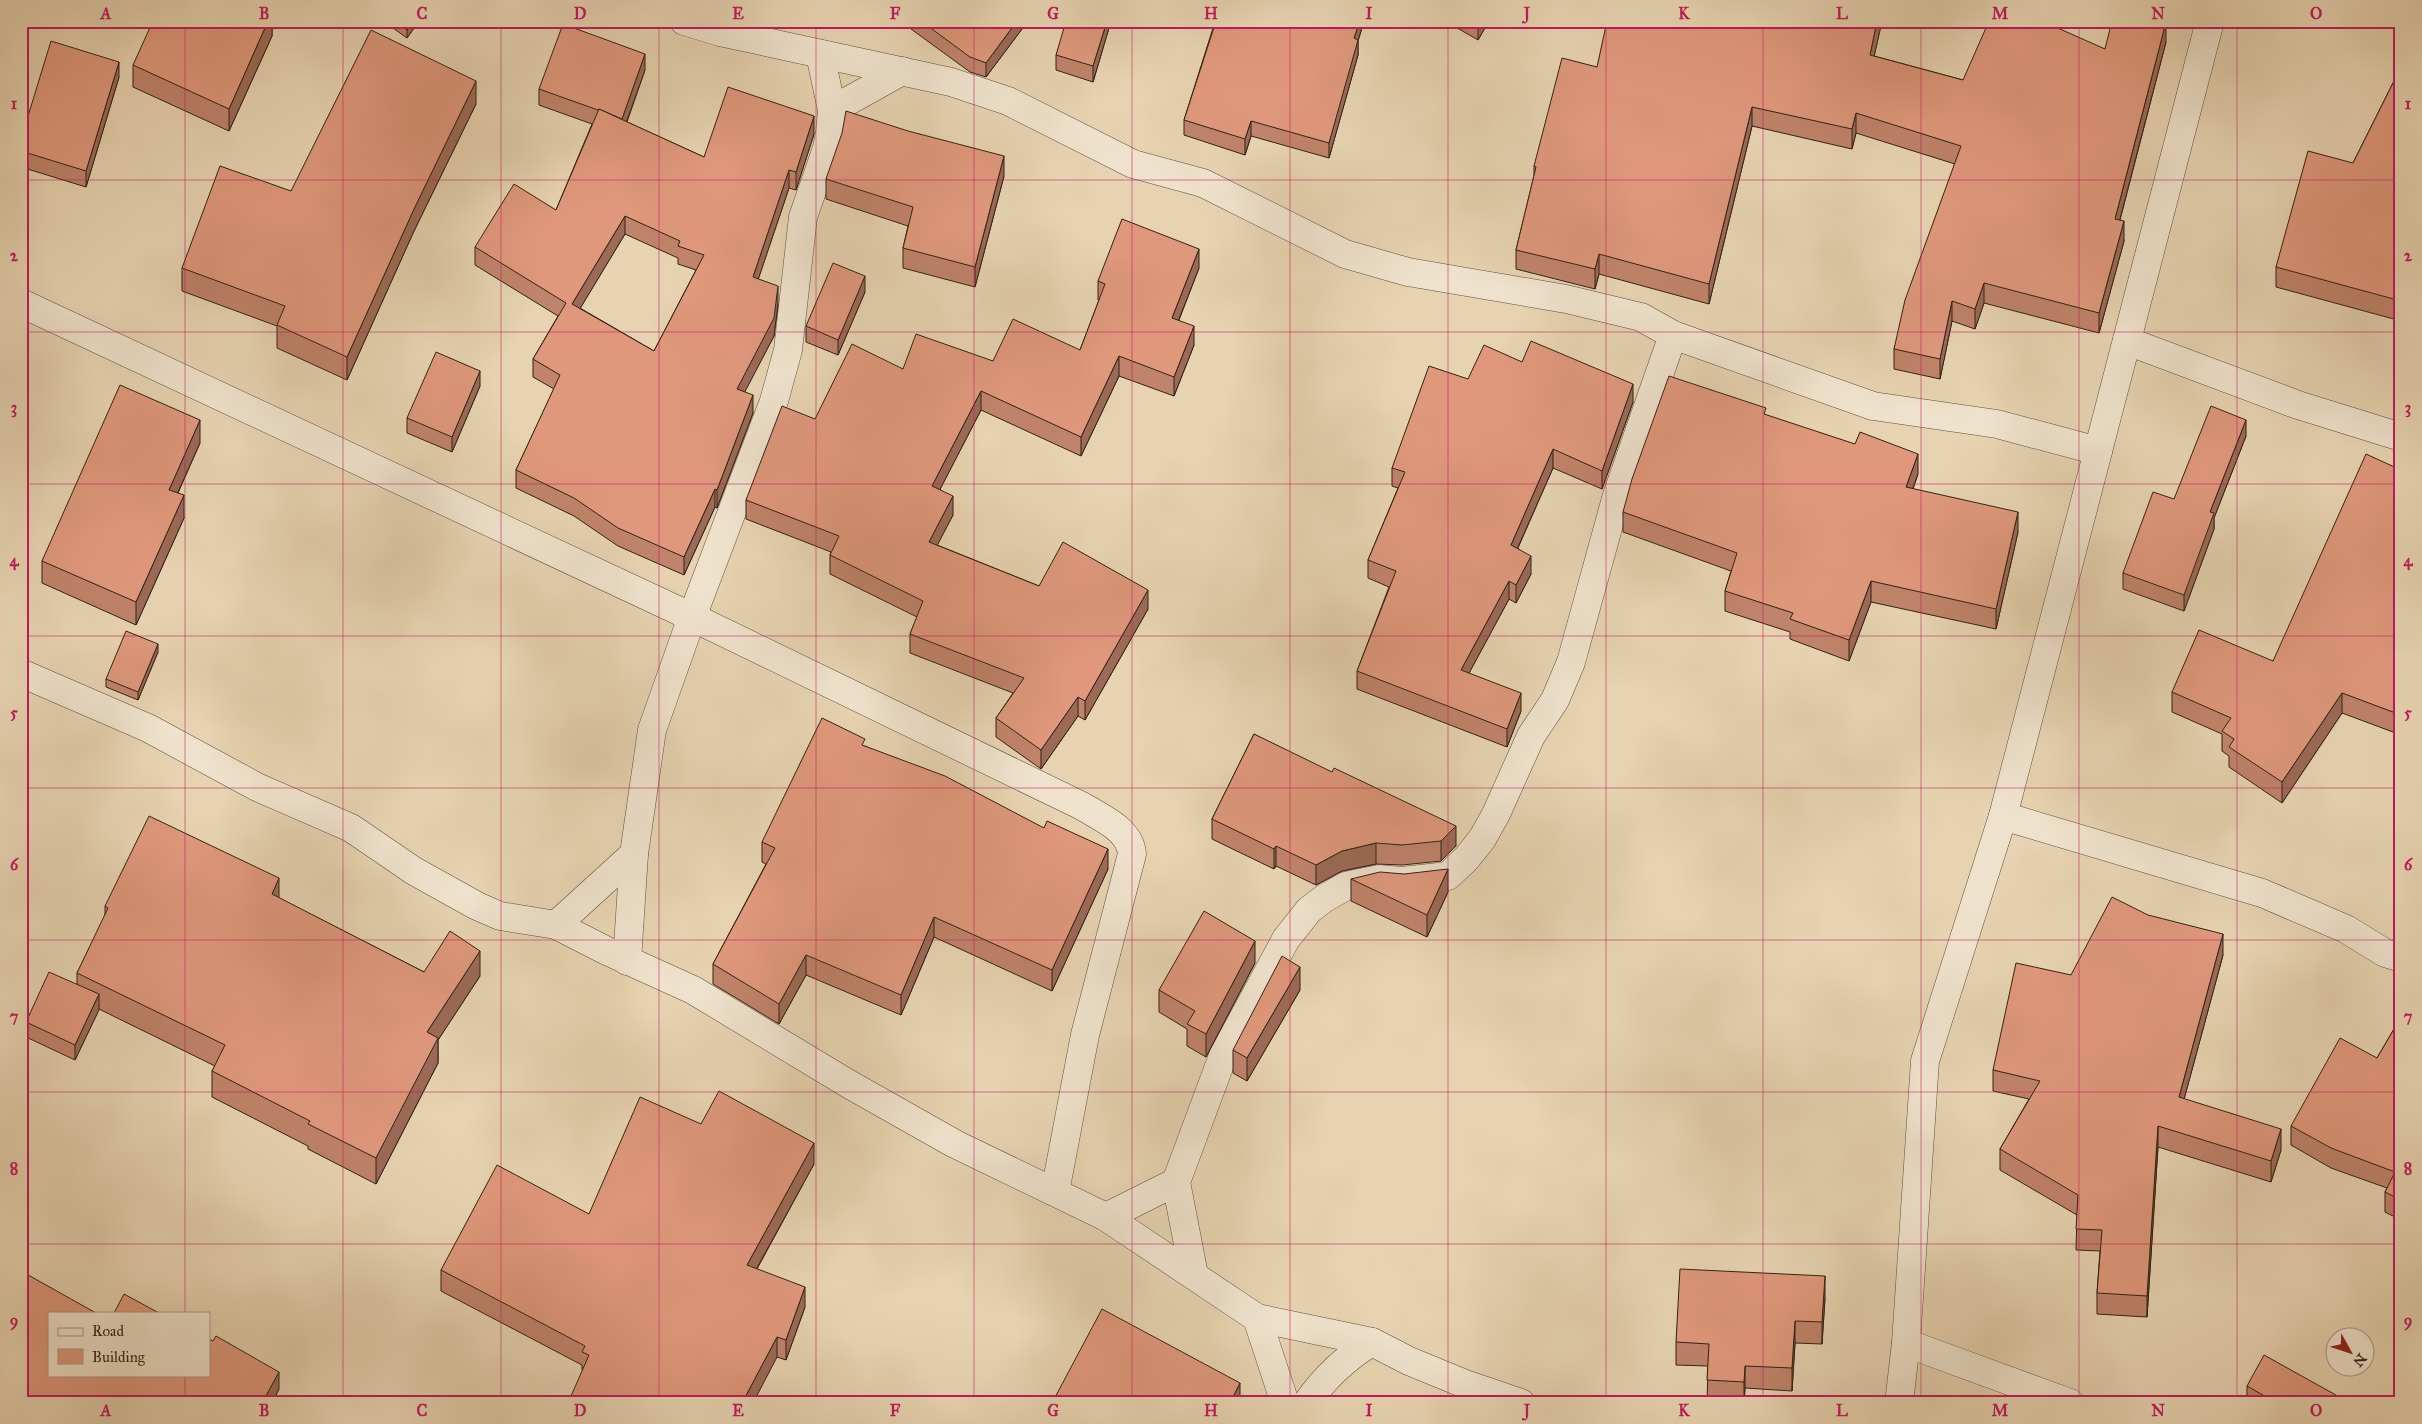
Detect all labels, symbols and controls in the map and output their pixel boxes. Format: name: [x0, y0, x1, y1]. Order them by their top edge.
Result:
text: A: [100, 4, 112, 23]
text: B: [259, 4, 269, 23]
text: C: [417, 4, 428, 23]
text: D: [574, 4, 587, 23]
text: E: [732, 4, 744, 23]
text: F: [890, 4, 901, 23]
text: G: [1047, 4, 1059, 23]
text: H: [1204, 4, 1218, 23]
text: I: [1366, 4, 1373, 23]
text: J: [1522, 4, 1531, 24]
text: K: [1678, 4, 1690, 23]
text: L: [1836, 4, 1848, 23]
text: M: [1992, 4, 2009, 23]
text: N: [2151, 4, 2165, 23]
text: O: [2310, 4, 2322, 23]
text: 1: [11, 94, 18, 113]
text: 1: [2405, 94, 2412, 113]
text: 2: [10, 246, 19, 265]
text: 2: [2404, 246, 2413, 265]
text: 3: [11, 398, 17, 418]
text: 3: [2405, 398, 2411, 418]
text: 4: [10, 551, 20, 571]
text: 4: [2404, 551, 2414, 571]
text: 5: [10, 703, 18, 722]
text: 5: [2404, 703, 2412, 722]
text: 6: [10, 855, 19, 874]
text: 6: [2404, 855, 2413, 874]
text: 7: [10, 1007, 19, 1026]
text: 7: [2404, 1007, 2413, 1026]
text: 8: [10, 1159, 18, 1178]
text: 8: [2404, 1159, 2412, 1178]
text: 9: [10, 1311, 18, 1331]
text: 9: [2404, 1311, 2412, 1331]
legend: [48, 1312, 210, 1376]
text: Road: [92, 1322, 124, 1340]
north arrow: [2324, 1326, 2374, 1376]
text: Building: [92, 1348, 146, 1366]
text: N: [2349, 1350, 2370, 1370]
text: A: [100, 1401, 112, 1420]
text: B: [259, 1401, 269, 1420]
text: C: [417, 1401, 428, 1420]
text: D: [574, 1401, 587, 1420]
text: E: [732, 1401, 744, 1420]
text: F: [890, 1401, 901, 1420]
text: G: [1047, 1401, 1059, 1420]
text: H: [1204, 1401, 1218, 1420]
text: I: [1366, 1401, 1373, 1420]
text: J: [1522, 1401, 1531, 1421]
text: K: [1678, 1401, 1690, 1420]
text: L: [1836, 1401, 1848, 1420]
text: M: [1992, 1401, 2009, 1420]
text: N: [2151, 1401, 2165, 1420]
text: O: [2310, 1401, 2322, 1420]

